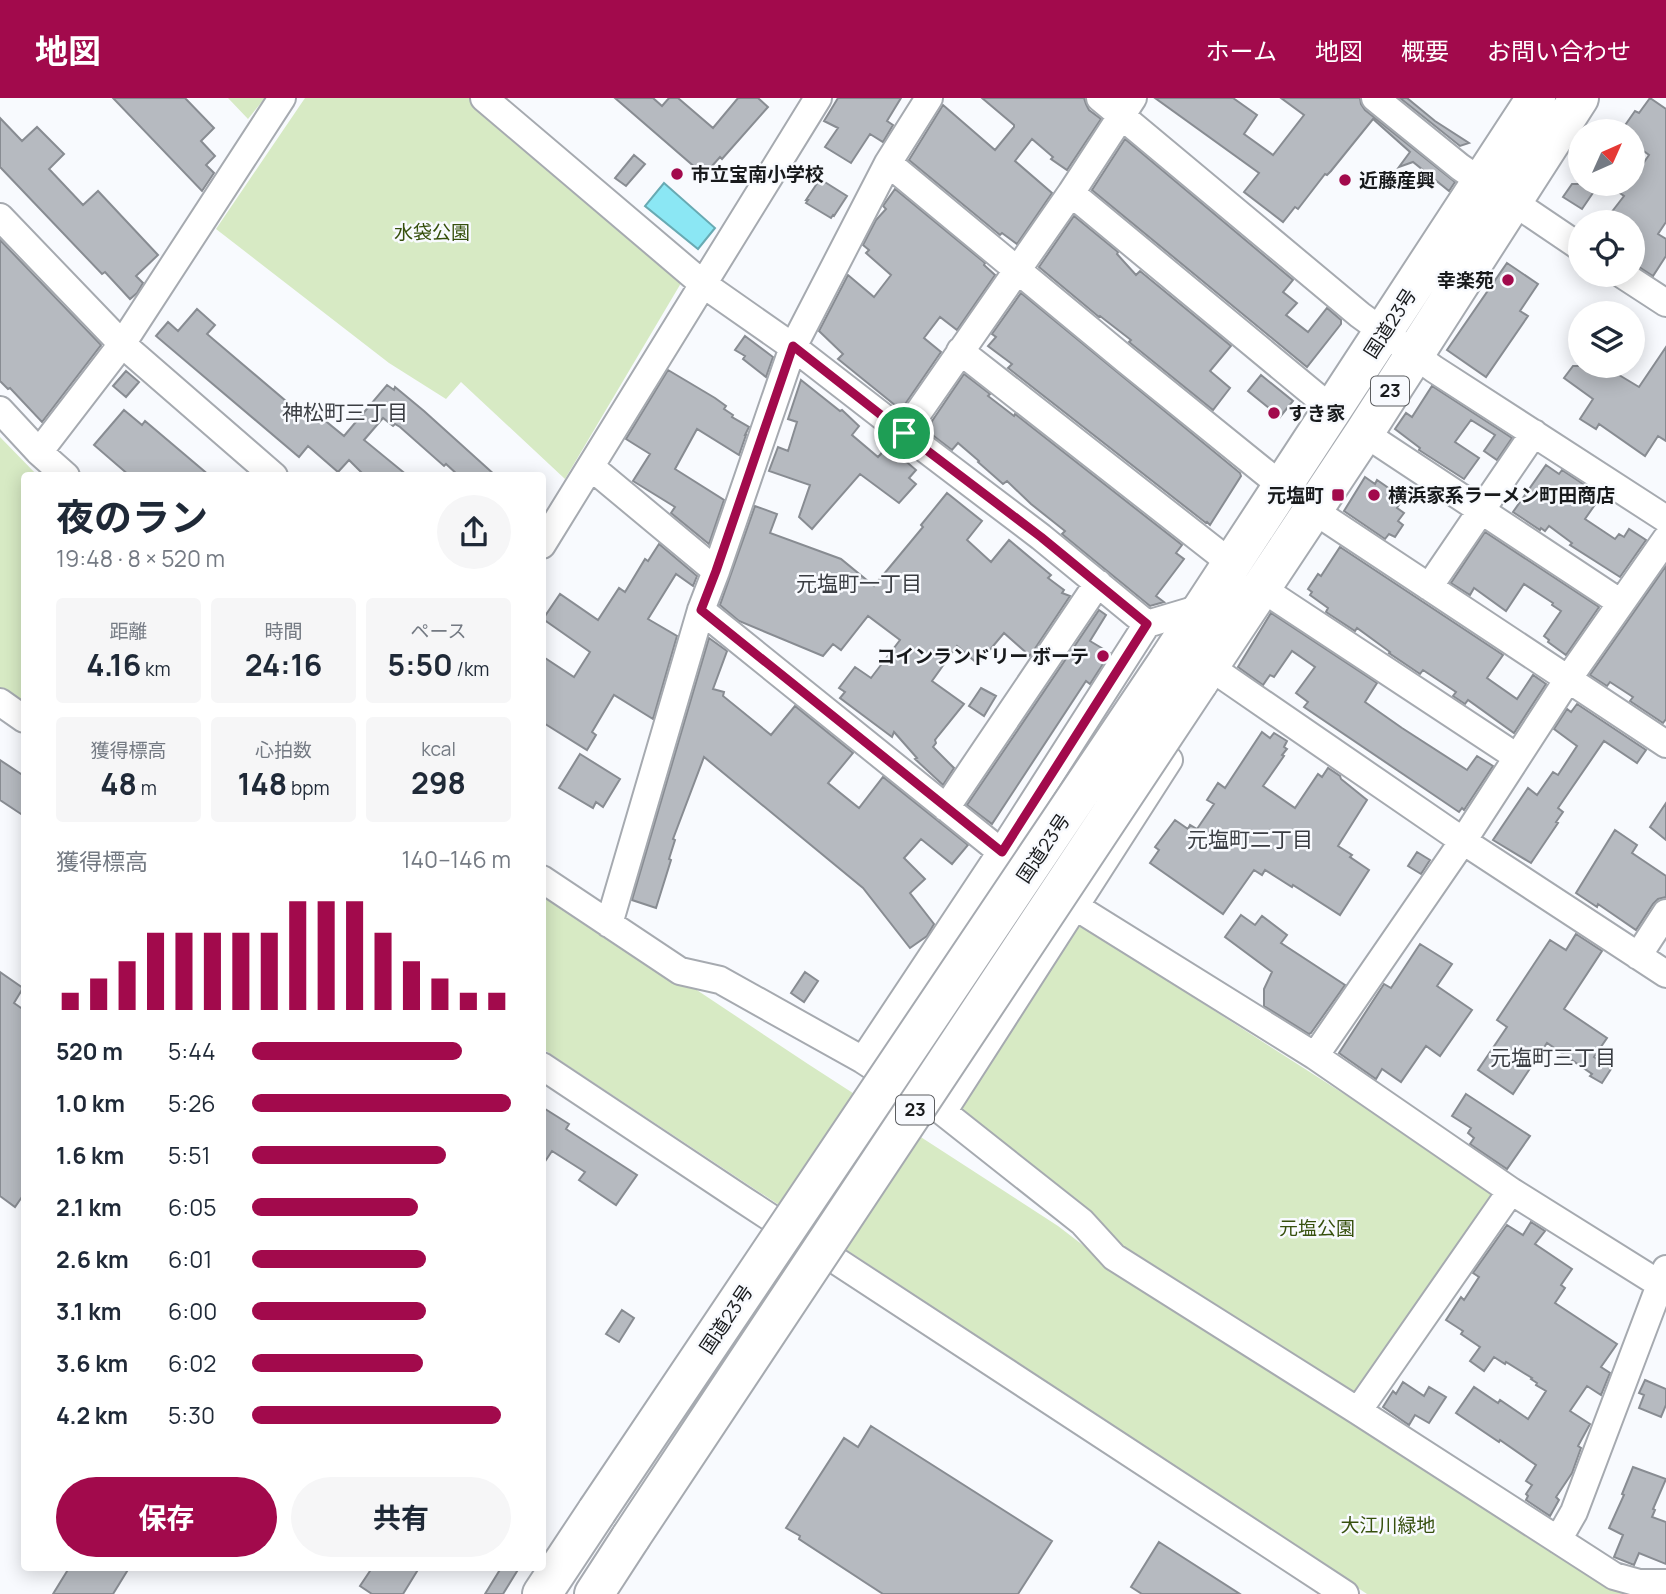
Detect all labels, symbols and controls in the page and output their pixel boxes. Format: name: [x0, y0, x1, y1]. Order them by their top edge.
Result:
text: 地図: [35, 28, 101, 73]
text: ホーム: [1206, 34, 1277, 67]
text: 地図: [1315, 34, 1363, 67]
text: 概要: [1401, 34, 1449, 67]
text: お問い合わせ: [1487, 34, 1631, 67]
north arrow: [1568, 119, 1645, 196]
map controls: [1568, 119, 1645, 378]
place label: 市立宝南小学校: [691, 161, 824, 187]
marker: 市立宝南小学校: [669, 166, 685, 182]
place label: 近藤産興: [1359, 167, 1435, 193]
marker: 近藤産興: [1337, 172, 1353, 188]
button: locate: [1568, 210, 1645, 287]
park label: 水袋公園: [394, 219, 470, 245]
place label: 幸楽苑: [1437, 267, 1494, 293]
marker: 幸楽苑: [1500, 272, 1516, 288]
street label: 国道23号: [1358, 283, 1422, 363]
button: layers: [1568, 301, 1645, 378]
road number: 23: [1371, 376, 1409, 405]
district label: 神松町三丁目: [282, 398, 408, 426]
place label: すき家: [1288, 400, 1345, 426]
pin: [874, 403, 934, 463]
marker: すき家: [1266, 405, 1282, 421]
icon: arrive: [885, 414, 923, 452]
place label: 元塩町: [1267, 482, 1324, 508]
place label: 横浜家系ラーメン町田商店: [1388, 482, 1615, 508]
marker: 元塩町: [1330, 487, 1346, 503]
marker: 横浜家系ラーメン町田商店: [1366, 487, 1382, 503]
text: 夜のラン: [56, 490, 208, 542]
button: share: [437, 495, 511, 569]
text: 19:48 · 8 × 520 m: [56, 542, 225, 574]
district label: 元塩町一丁目: [796, 569, 922, 597]
text: 距離: [109, 618, 148, 644]
text: 時間: [264, 618, 303, 644]
text: ペース: [410, 618, 467, 644]
place label: コインランドリー ボーテ: [876, 643, 1089, 669]
text: 4.16: [86, 644, 141, 685]
text: 24:16: [245, 644, 322, 685]
text: 5:50: [388, 644, 453, 685]
marker: コインランドリー ボーテ: [1095, 648, 1111, 664]
text: km: [141, 656, 171, 682]
text: /km: [453, 656, 489, 682]
text: kcal: [421, 736, 456, 762]
text: 獲得標高: [90, 737, 167, 763]
text: 心拍数: [255, 737, 312, 763]
text: 298: [411, 762, 466, 803]
text: 48: [100, 763, 137, 804]
text: 148: [237, 763, 287, 804]
text: m: [137, 775, 157, 801]
text: bpm: [287, 775, 330, 801]
street label: 国道23号: [1010, 808, 1076, 888]
district label: 元塩町二丁目: [1187, 825, 1313, 853]
text: 140–146 m: [402, 843, 511, 875]
text: 獲得標高: [56, 845, 148, 877]
text: 520 m: [56, 1035, 123, 1067]
text: 5:44: [168, 1035, 216, 1067]
district label: 元塩町三丁目: [1490, 1043, 1616, 1071]
text: 1.0 km: [56, 1087, 125, 1119]
text: 5:26: [168, 1087, 216, 1119]
road number: 23: [896, 1096, 934, 1125]
text: 1.6 km: [56, 1139, 124, 1171]
text: 5:51: [168, 1139, 210, 1171]
text: 2.1 km: [56, 1191, 122, 1223]
text: 6:05: [168, 1191, 216, 1223]
park label: 元塩公園: [1279, 1215, 1355, 1241]
text: 2.6 km: [56, 1243, 129, 1275]
text: 6:01: [168, 1243, 212, 1275]
street label: 国道23号: [693, 1279, 759, 1359]
text: 3.1 km: [56, 1295, 121, 1327]
text: 6:00: [168, 1295, 217, 1327]
text: 3.6 km: [56, 1347, 128, 1379]
text: 6:02: [168, 1347, 216, 1379]
text: 4.2 km: [56, 1399, 128, 1431]
text: 5:30: [168, 1399, 215, 1431]
button: 保存: [56, 1477, 277, 1557]
button: 共有: [291, 1477, 511, 1557]
park label: 大江川緑地: [1340, 1512, 1436, 1538]

